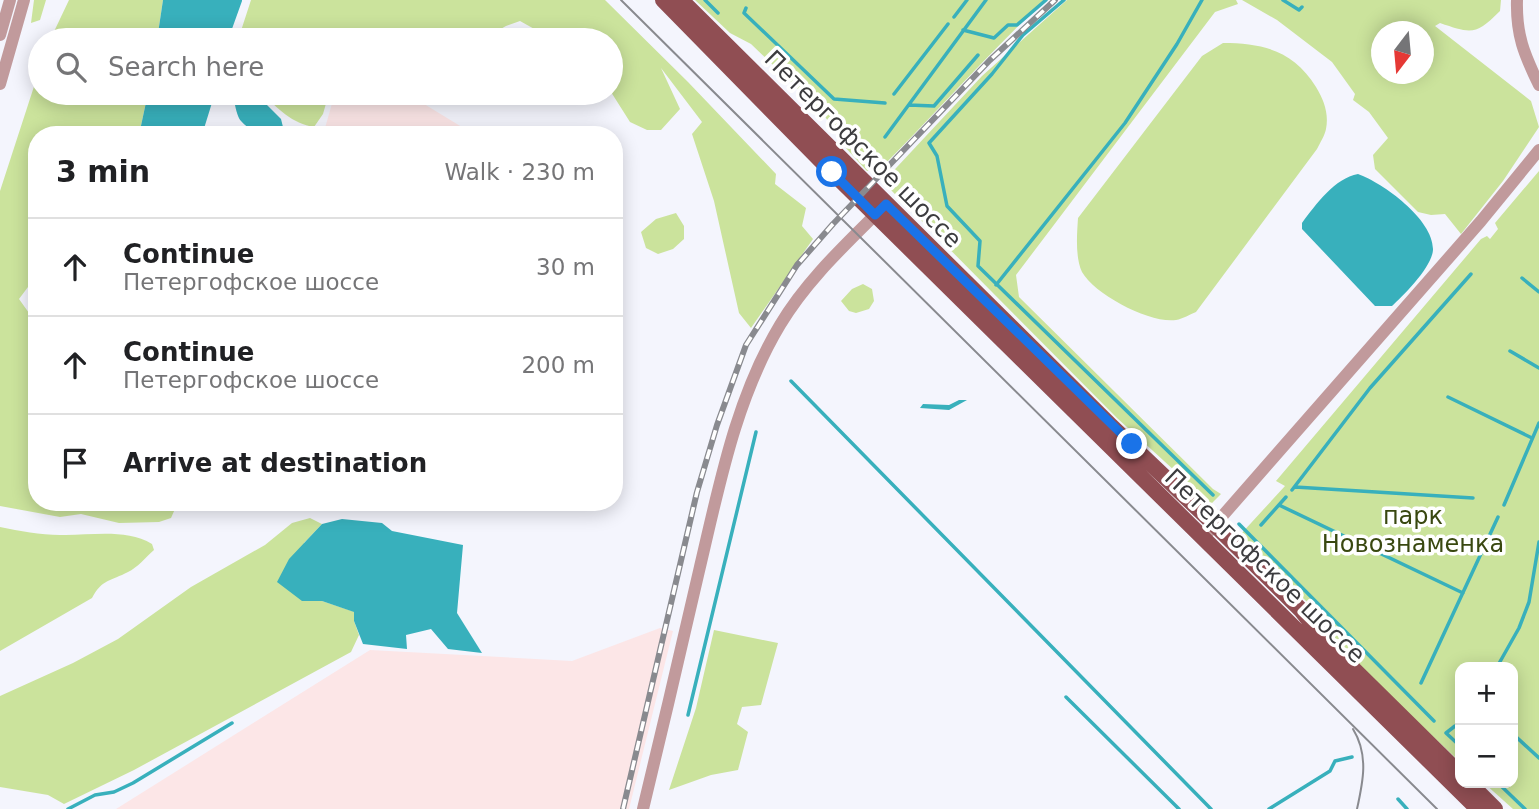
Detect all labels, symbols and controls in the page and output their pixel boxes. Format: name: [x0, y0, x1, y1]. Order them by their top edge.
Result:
north arrow: [1371, 21, 1434, 84]
search box: [28, 28, 623, 105]
street label: Петергофское шоссе: [759, 45, 967, 253]
icon: search: [52, 48, 90, 86]
text: Search here: [108, 52, 264, 82]
text: 3 min: [56, 154, 150, 189]
route start: [816, 156, 847, 187]
text: Walk · 230 m: [444, 159, 595, 185]
text: Continue: [123, 239, 254, 269]
icon: ahead: [56, 248, 94, 286]
text: 30 m: [536, 254, 595, 280]
text: Петергофское шоссе: [123, 269, 379, 295]
text: Continue: [123, 337, 254, 367]
icon: ahead: [56, 346, 94, 384]
text: 200 m: [521, 352, 595, 378]
text: Петергофское шоссе: [123, 367, 379, 393]
route end: [1116, 428, 1147, 459]
icon: arrive: [56, 444, 94, 482]
text: Arrive at destination: [123, 448, 427, 478]
street label: Петергофское шоссе: [1159, 463, 1371, 669]
park label: парк Новознаменка: [1322, 502, 1504, 558]
map controls: [1455, 662, 1518, 788]
button: +: [1455, 662, 1518, 725]
button: −: [1455, 725, 1518, 788]

